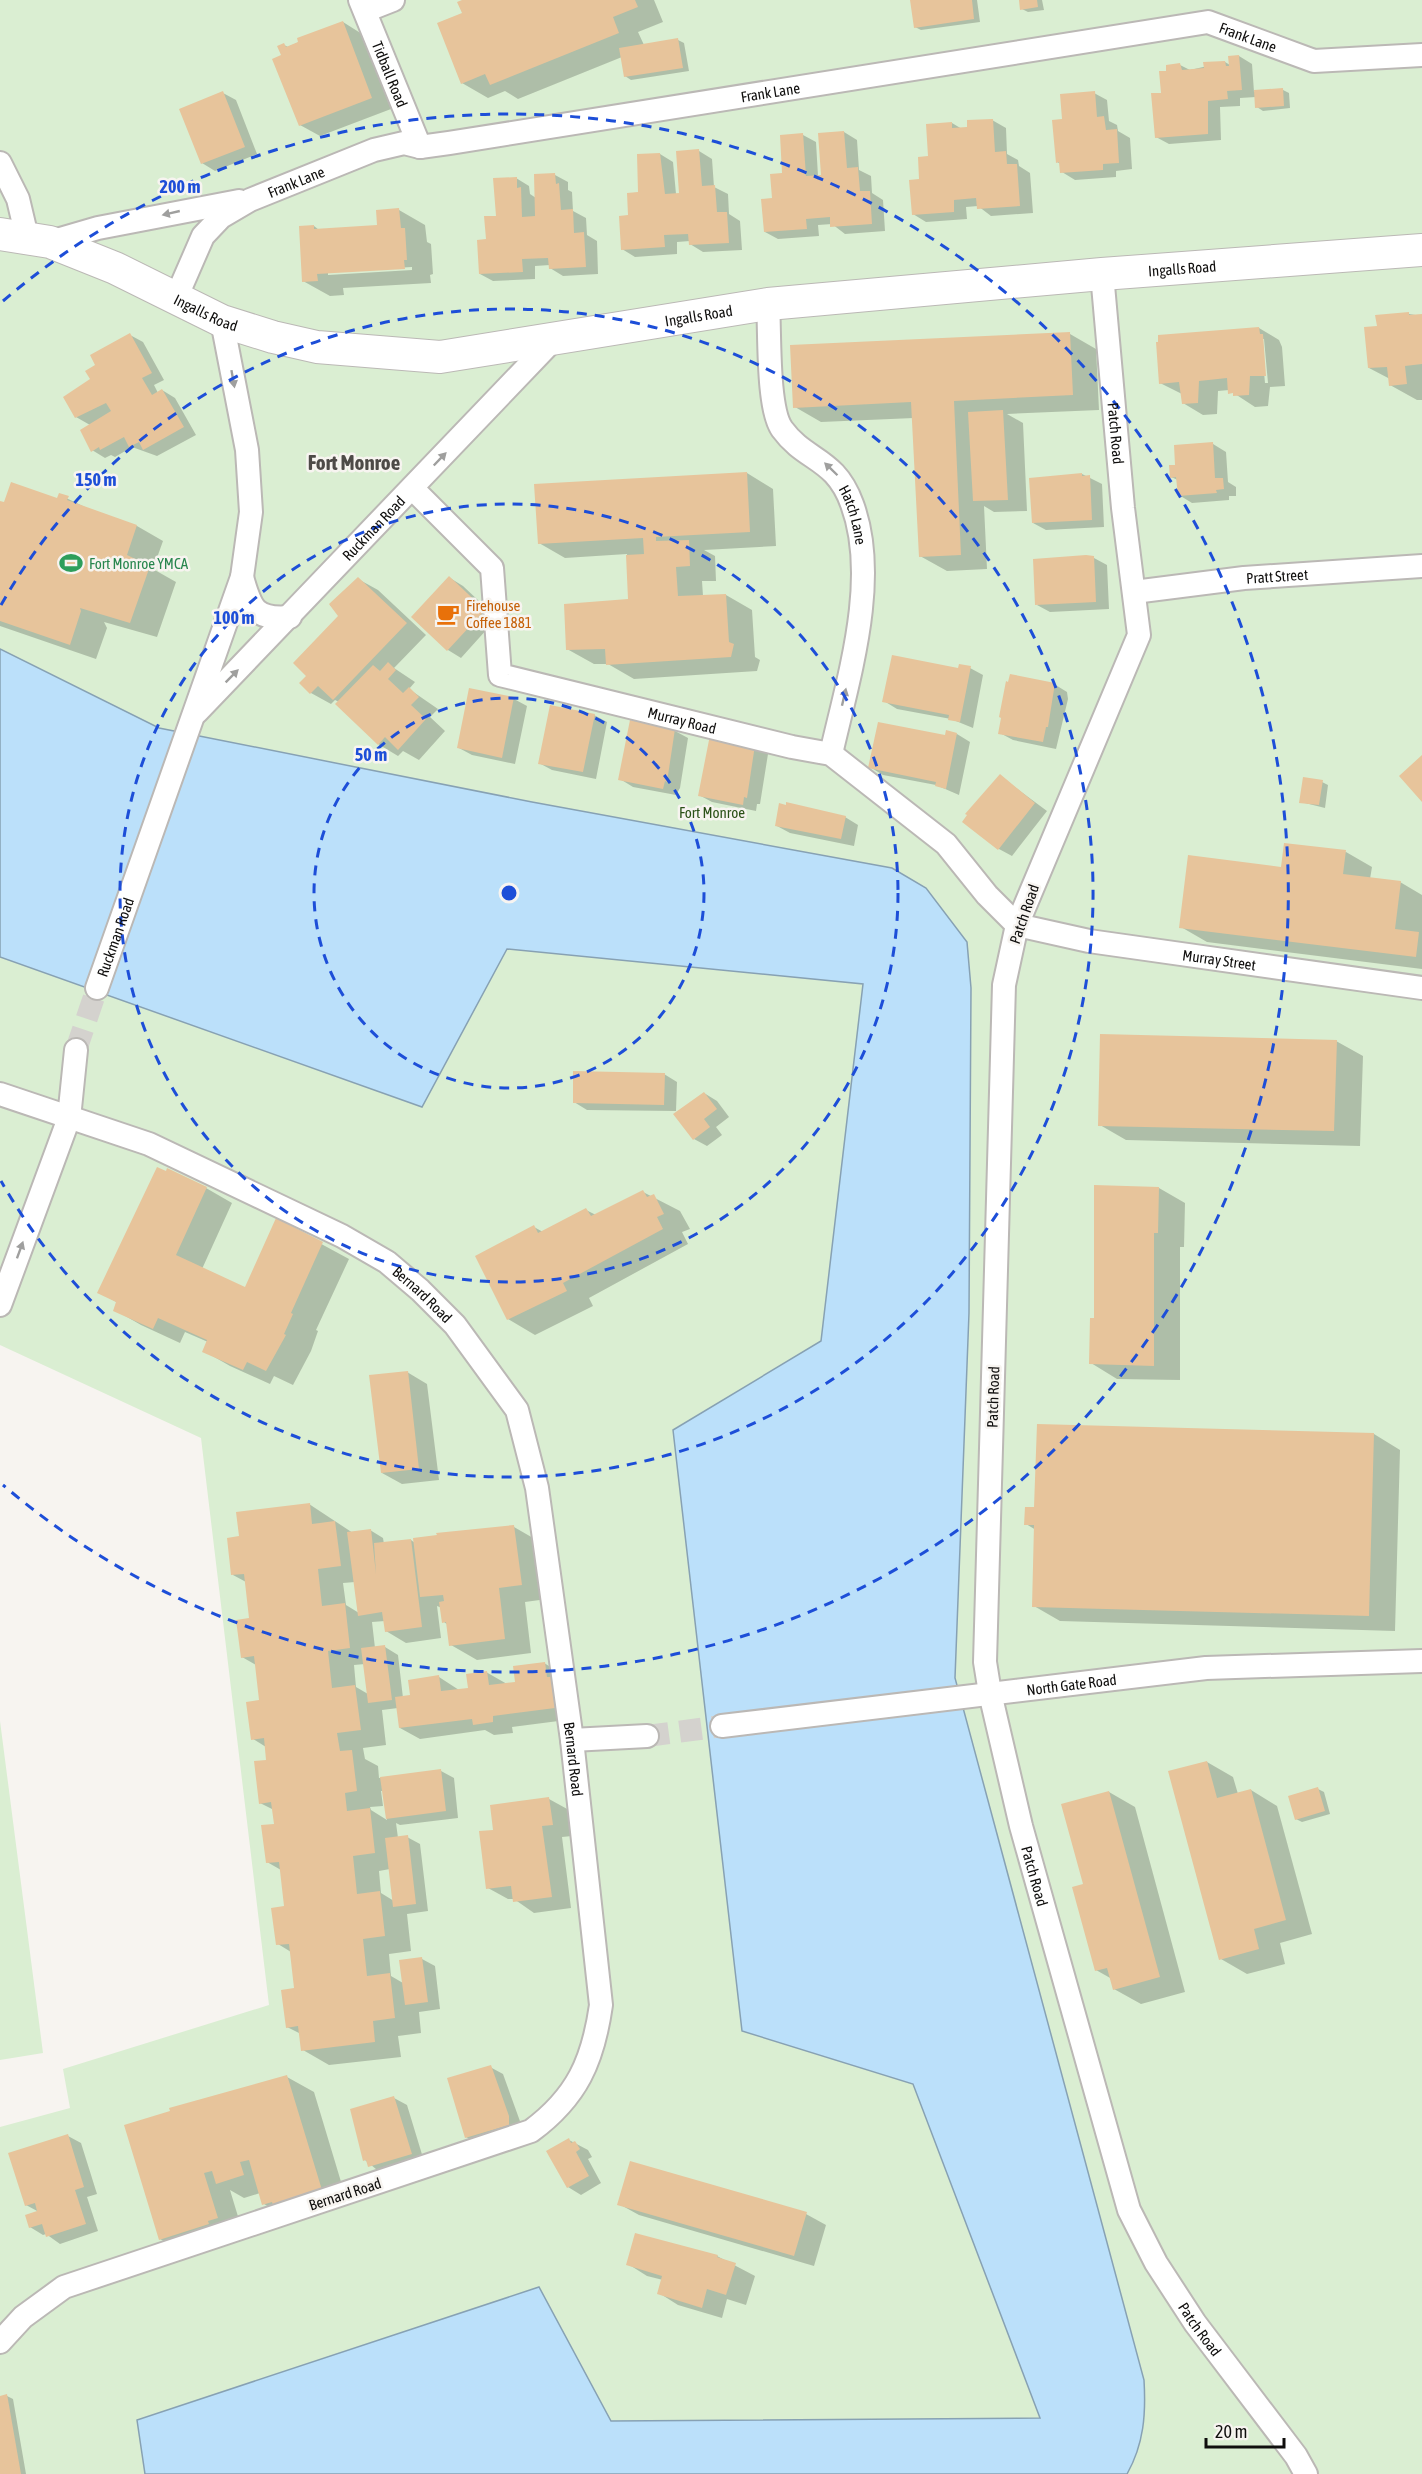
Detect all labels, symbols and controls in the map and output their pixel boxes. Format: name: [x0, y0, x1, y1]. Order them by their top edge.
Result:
street label: Frank Lane: [1217, 18, 1279, 55]
street label: Tidball Road: [369, 39, 411, 110]
street label: Frank Lane: [739, 79, 801, 105]
street label: Frank Lane: [265, 162, 327, 201]
text: 200 m: [160, 176, 200, 197]
one-way arrow: [161, 209, 180, 218]
street label: Ingalls Road: [1147, 257, 1217, 279]
street label: Ingalls Road: [171, 290, 240, 334]
street label: Ingalls Road: [664, 301, 734, 329]
one-way arrow: [229, 370, 238, 389]
street label: Patch Road: [1105, 402, 1128, 465]
district label: Fort Monroe: [308, 450, 400, 474]
one-way arrow: [433, 452, 446, 467]
one-way arrow: [824, 463, 839, 476]
text: 150 m: [76, 469, 116, 490]
street label: Hatch Lane: [836, 482, 870, 546]
street label: Ruckman Road: [339, 492, 408, 564]
sports icon: Fort Monroe YMCA: [58, 550, 84, 576]
place label: Fort Monroe YMCA: [89, 555, 189, 572]
street label: Pratt Street: [1245, 565, 1309, 586]
place label: Firehouse Coffee 1881: [466, 597, 532, 631]
cafe icon: Firehouse Coffee 1881: [435, 601, 461, 627]
text: 100 m: [214, 607, 254, 628]
one-way arrow: [225, 669, 239, 683]
one-way arrow: [840, 687, 849, 706]
street label: Murray Road: [646, 703, 718, 737]
text: 50 m: [355, 744, 387, 765]
park label: Fort Monroe: [679, 804, 745, 821]
street label: Patch Road: [1006, 882, 1042, 946]
centre of rings: [499, 883, 519, 903]
street label: Ruckman Road: [93, 895, 137, 979]
street label: Murray Street: [1181, 946, 1257, 973]
one-way arrow: [16, 1241, 26, 1259]
street label: Bernard Road: [390, 1262, 456, 1326]
street label: Patch Road: [983, 1366, 1003, 1428]
street label: North Gate Road: [1026, 1670, 1117, 1698]
street label: Bernard Road: [561, 1721, 587, 1797]
street label: Patch Road: [1018, 1844, 1052, 1908]
street label: Bernard Road: [307, 2174, 383, 2214]
street label: Patch Road: [1175, 2299, 1225, 2359]
scale bar: [1206, 2411, 1284, 2449]
text: 20 m: [1215, 2421, 1247, 2442]

